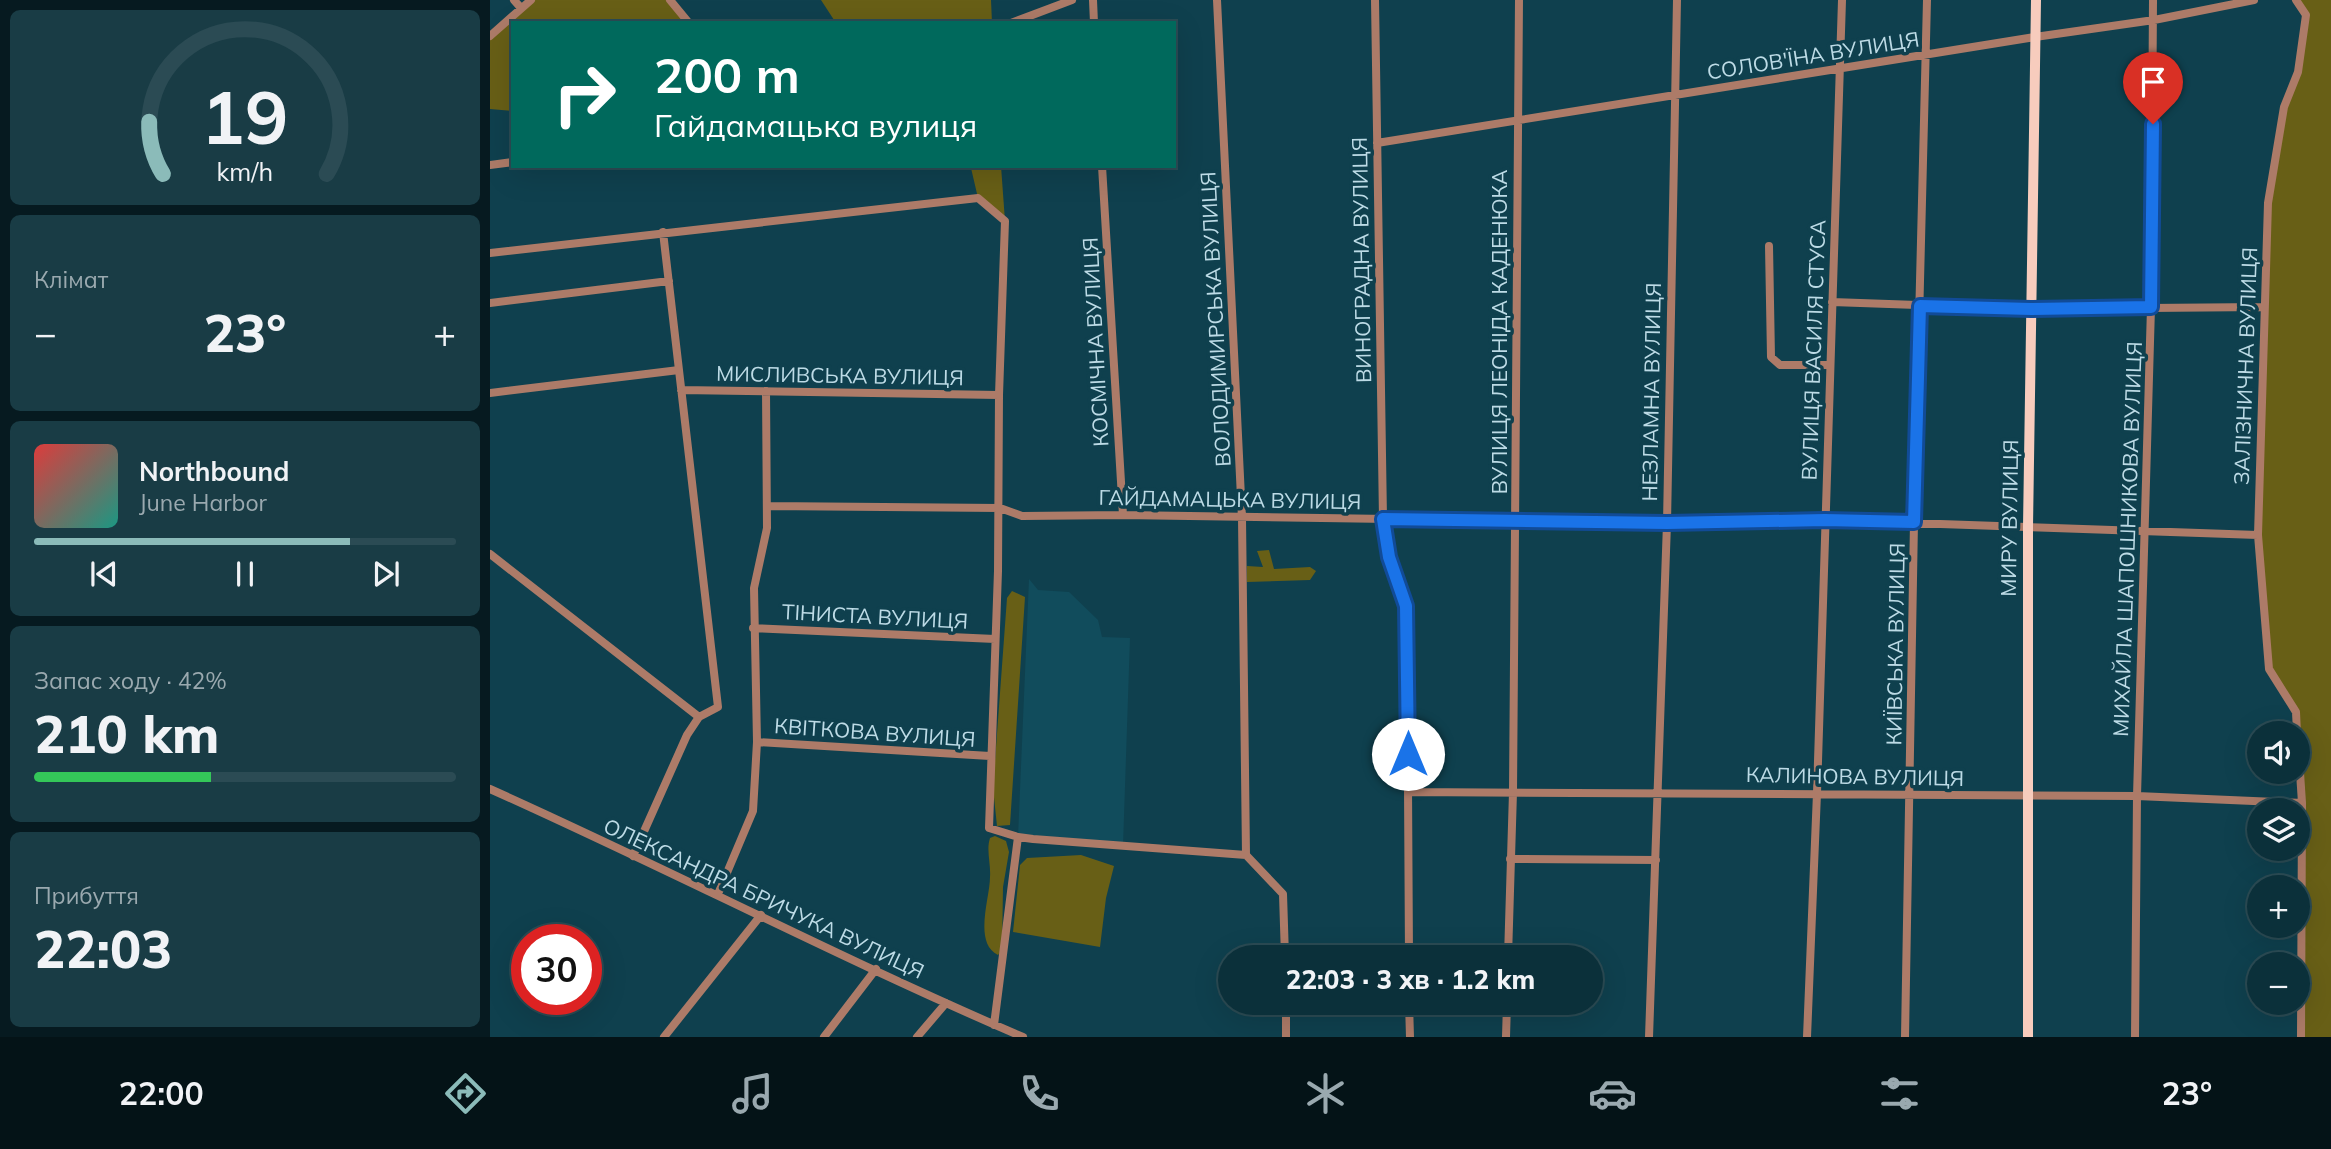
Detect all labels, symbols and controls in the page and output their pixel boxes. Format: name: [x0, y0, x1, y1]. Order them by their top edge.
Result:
street label: СОЛОВ'ЇНА ВУЛИЦЯ: [1705, 25, 1921, 85]
text: 200 m: [654, 44, 800, 105]
icon: right: [539, 49, 630, 140]
pin: [2123, 52, 2183, 124]
icon: arrive: [2134, 63, 2172, 101]
text: 19: [201, 71, 289, 162]
text: Гайдамацька вулиця: [654, 105, 977, 145]
street label: ВИНОГРАДНА ВУЛИЦЯ: [1346, 137, 1376, 383]
text: km/h: [217, 156, 273, 187]
street label: ВУЛИЦЯ ЛЕОНІДА КАДЕНЮКА: [1486, 169, 1512, 494]
street label: ВОЛОДИМИРСЬКА ВУЛИЦЯ: [1194, 171, 1236, 467]
street label: ВУЛИЦЯ ВАСИЛЯ СТУСА: [1795, 219, 1831, 481]
street label: КОСМІЧНА ВУЛИЦЯ: [1077, 237, 1113, 447]
street label: ЗАЛІЗНИЧНА ВУЛИЦЯ: [2228, 247, 2262, 485]
text: Клімат: [34, 265, 108, 294]
street label: НЕЗЛАМНА ВУЛИЦЯ: [1636, 282, 1666, 502]
text: 23°: [204, 300, 286, 365]
text: −: [34, 309, 57, 357]
text: +: [433, 309, 456, 357]
street label: МИХАЙЛА ШАПОШНИКОВА ВУЛИЦЯ: [2107, 341, 2147, 737]
street label: МИСЛИВСЬКА ВУЛИЦЯ: [716, 360, 964, 390]
street label: МИРУ ВУЛИЦЯ: [1995, 439, 2023, 597]
text: Northbound: [139, 455, 289, 488]
street label: ГАЙДАМАЦЬКА ВУЛИЦЯ: [1098, 484, 1362, 514]
text: June Harbor: [139, 488, 267, 517]
street label: КИЇВСЬКА ВУЛИЦЯ: [1880, 542, 1910, 746]
icon: previous: [85, 555, 123, 593]
icon: pause: [226, 555, 264, 593]
icon: next: [367, 555, 405, 593]
street label: ТІНИСТА ВУЛИЦЯ: [781, 598, 969, 634]
text: Запас ходу · 42%: [34, 666, 227, 695]
text: 210 km: [34, 701, 219, 766]
street label: КВІТКОВА ВУЛИЦЯ: [774, 712, 976, 752]
position arrow: [1371, 717, 1445, 791]
map controls: [2247, 721, 2310, 1015]
button: sound: [2247, 721, 2310, 784]
street label: КАЛИНОВА ВУЛИЦЯ: [1746, 761, 1964, 791]
button: layers: [2247, 798, 2310, 861]
street label: ОЛЕКСАНДРА БРИЧУКА ВУЛИЦЯ: [600, 812, 928, 984]
button: +: [2247, 875, 2310, 938]
text: Прибуття: [34, 881, 139, 910]
text: 22:03: [34, 916, 172, 981]
speed limit sign: 30: [511, 924, 602, 1015]
button: −: [2247, 952, 2310, 1015]
text: 22:03 · 3 хв · 1.2 km: [1286, 963, 1535, 996]
icon: directions: [441, 1069, 490, 1118]
icon: music: [728, 1069, 777, 1118]
icon: phone: [1015, 1069, 1064, 1118]
icon: climate: [1301, 1069, 1350, 1118]
icon: car: [1588, 1069, 1637, 1118]
icon: filters: [1875, 1069, 1924, 1118]
text: 22:00: [119, 1073, 204, 1113]
text: 23°: [2162, 1073, 2212, 1113]

